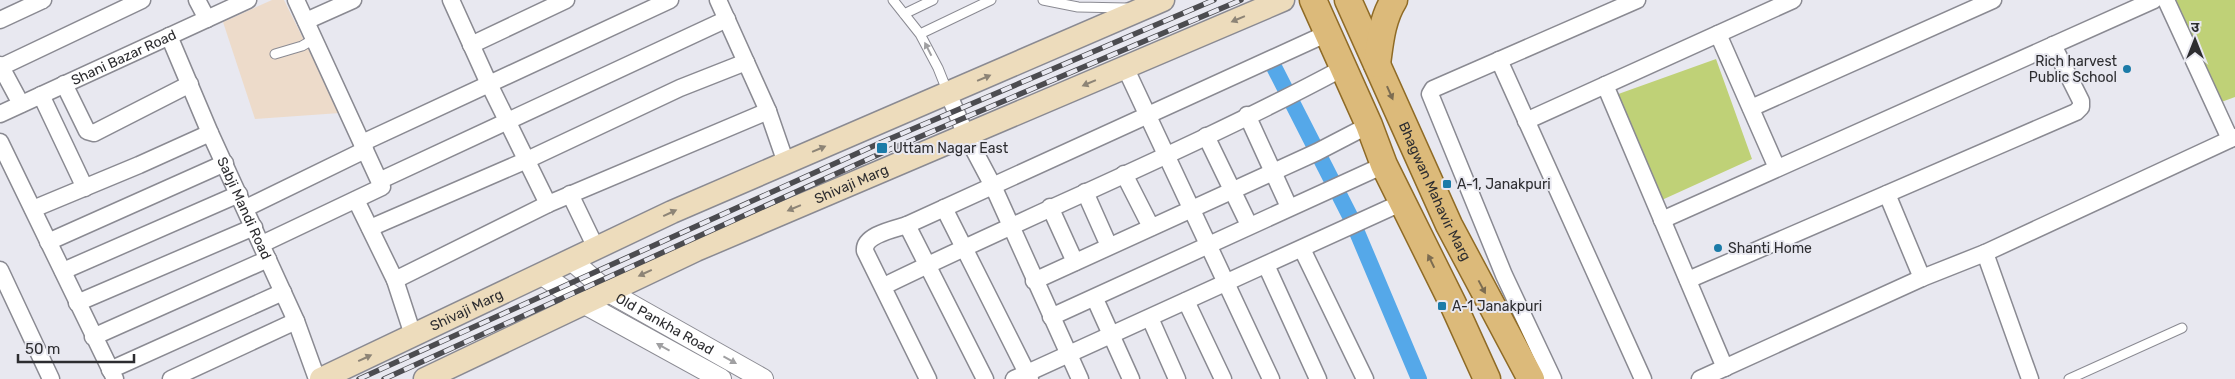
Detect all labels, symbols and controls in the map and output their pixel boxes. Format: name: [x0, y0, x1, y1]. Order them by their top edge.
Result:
north arrow: [2170, 15, 2220, 65]
one-way arrow: [1231, 16, 1245, 24]
text: उ: [2191, 19, 2200, 36]
street label: Shani Bazar Road: [68, 26, 179, 89]
one-way arrow: [924, 42, 932, 56]
place label: Rich harvest Public School: [2029, 53, 2118, 86]
marker: Rich harvest Public School: [2121, 63, 2133, 75]
one-way arrow: [977, 73, 992, 81]
one-way arrow: [1082, 79, 1096, 87]
one-way arrow: [1385, 85, 1394, 100]
street label: Bhagwan Mahavir Marg: [1395, 119, 1475, 264]
place label: Uttam Nagar East: [893, 140, 1009, 157]
marker: Uttam Nagar East: [875, 141, 889, 155]
one-way arrow: [812, 144, 826, 152]
street label: Sabji Mandi Road: [214, 154, 275, 262]
street label: Shivaji Marg: [812, 161, 891, 207]
place label: A-1, Janakpuri: [1457, 176, 1551, 193]
marker: A-1, Janakpuri: [1441, 178, 1453, 190]
one-way arrow: [786, 204, 801, 212]
one-way arrow: [663, 209, 677, 217]
place label: Shanti Home: [1728, 240, 1812, 257]
marker: Shanti Home: [1712, 242, 1724, 254]
one-way arrow: [1427, 253, 1435, 268]
one-way arrow: [638, 269, 653, 277]
one-way arrow: [1478, 279, 1486, 294]
street label: Shivaji Marg: [427, 285, 506, 334]
street label: Old Pankha Road: [613, 289, 717, 358]
place label: A-1 Janakpuri: [1452, 298, 1542, 315]
marker: A-1 Janakpuri: [1436, 300, 1448, 312]
scale bar: [18, 332, 134, 364]
text: 50 m: [25, 340, 60, 358]
one-way arrow: [656, 343, 670, 351]
one-way arrow: [358, 354, 372, 362]
one-way arrow: [722, 356, 737, 364]

